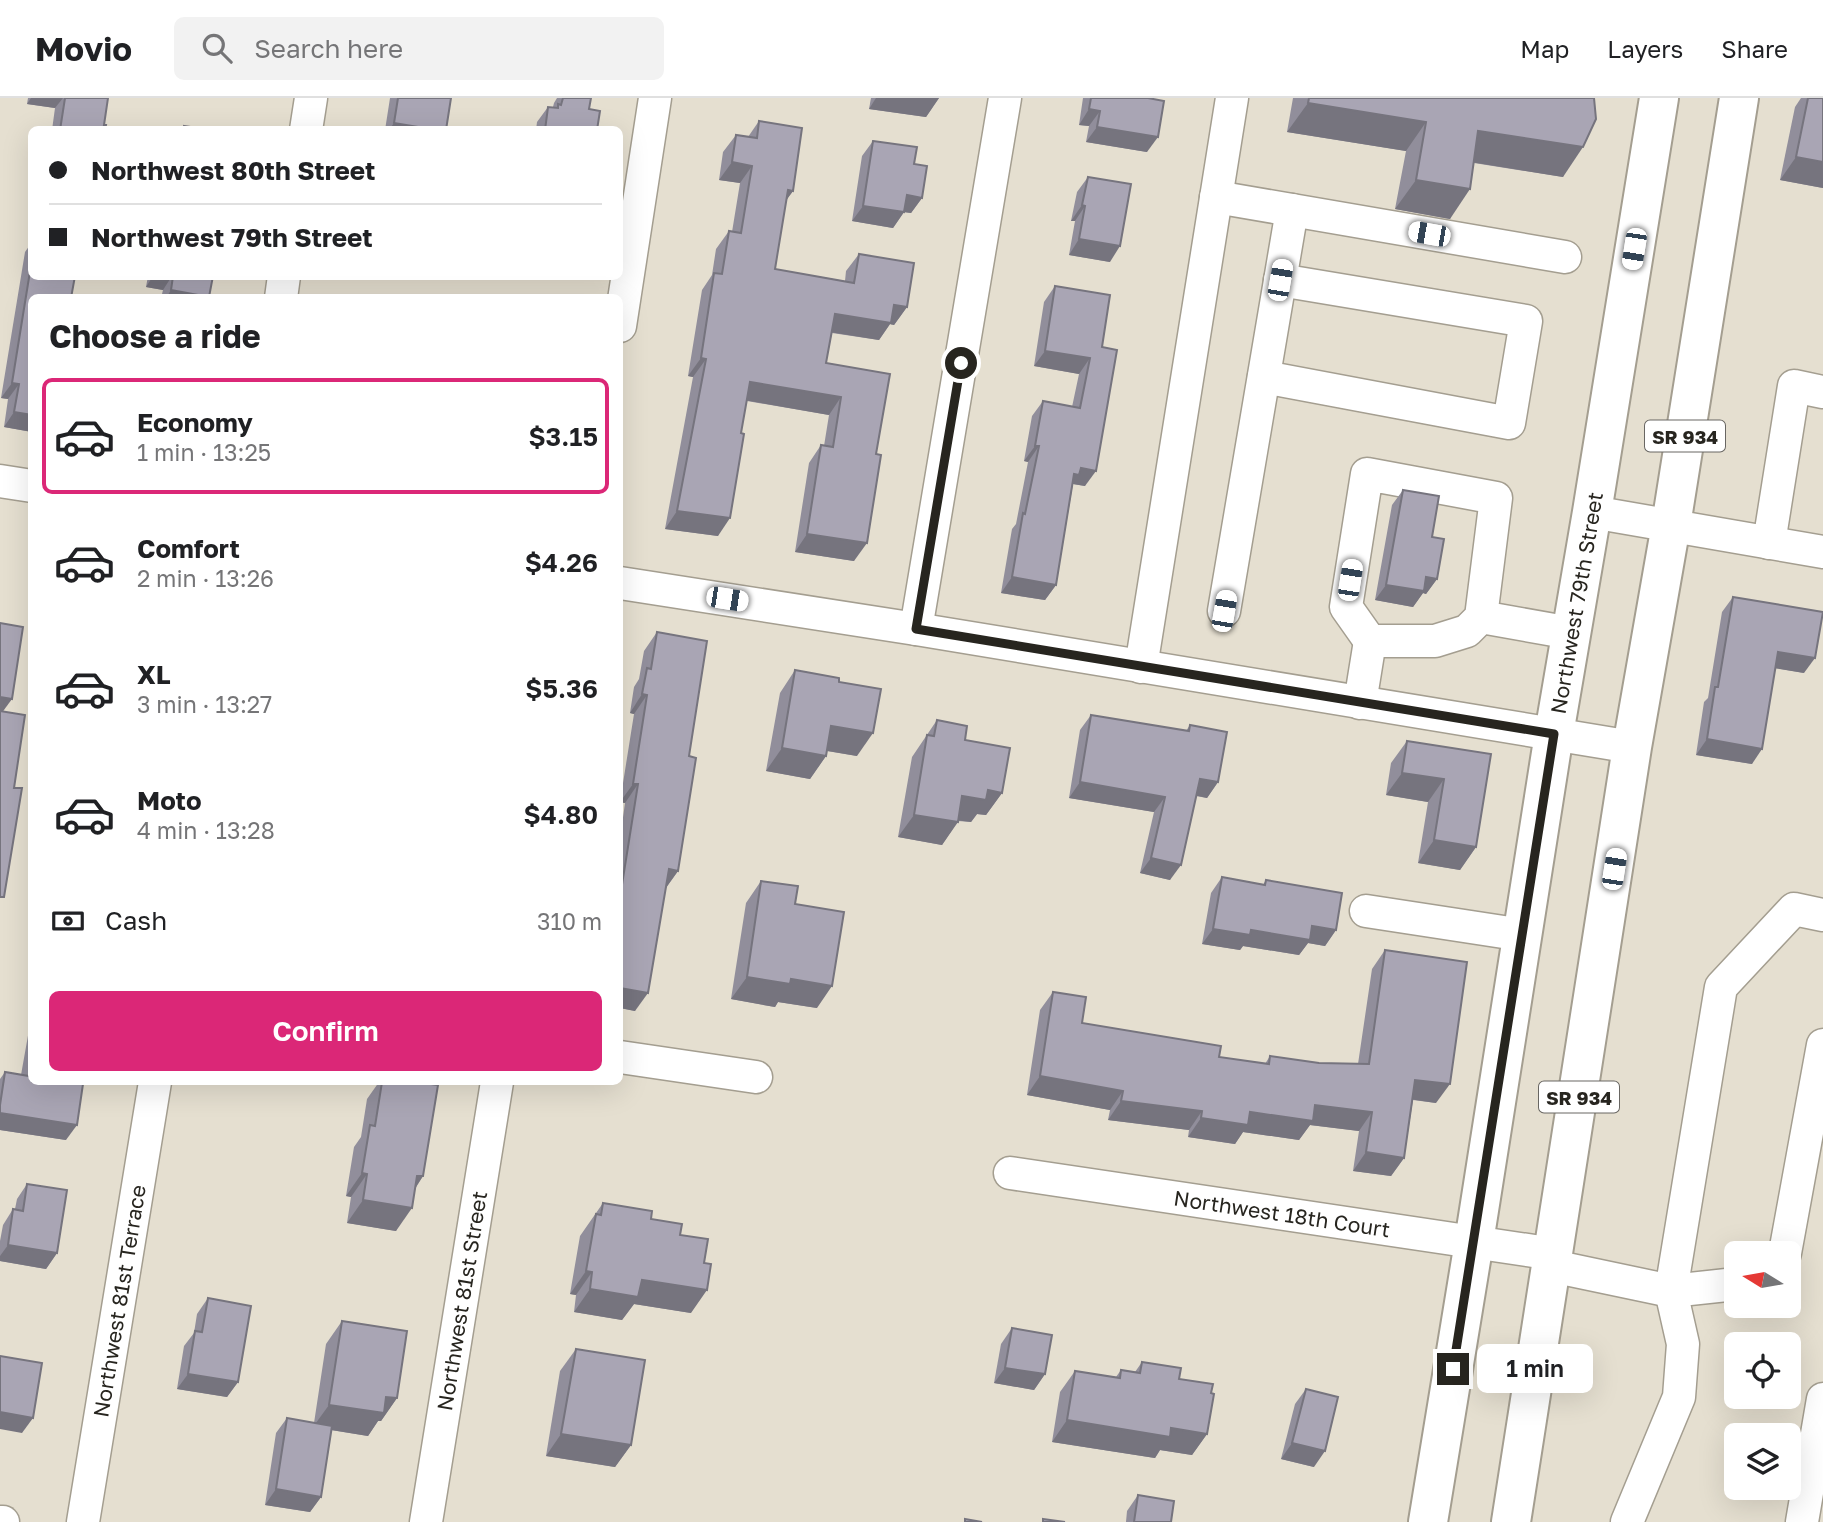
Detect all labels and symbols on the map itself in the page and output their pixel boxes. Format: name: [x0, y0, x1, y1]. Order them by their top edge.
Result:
car: [1407, 220, 1452, 248]
car: [1621, 227, 1648, 271]
car: [1267, 257, 1294, 303]
route start: [945, 347, 977, 379]
road number: SR 934: [1645, 420, 1725, 452]
street label: Northwest 79th Street: [1545, 490, 1608, 716]
car: [1337, 558, 1364, 602]
car: [705, 585, 750, 613]
car: [1211, 588, 1238, 634]
car: [1601, 847, 1628, 891]
road number: SR 934: [1539, 1082, 1619, 1113]
street label: Northwest 81st Terrace: [87, 1183, 151, 1419]
street label: Northwest 18th Court: [1172, 1185, 1392, 1242]
street label: Northwest 81st Street: [431, 1189, 492, 1413]
north arrow: [1724, 1241, 1801, 1318]
callout: 1 min: [1478, 1344, 1593, 1394]
route end: [1437, 1353, 1469, 1385]

